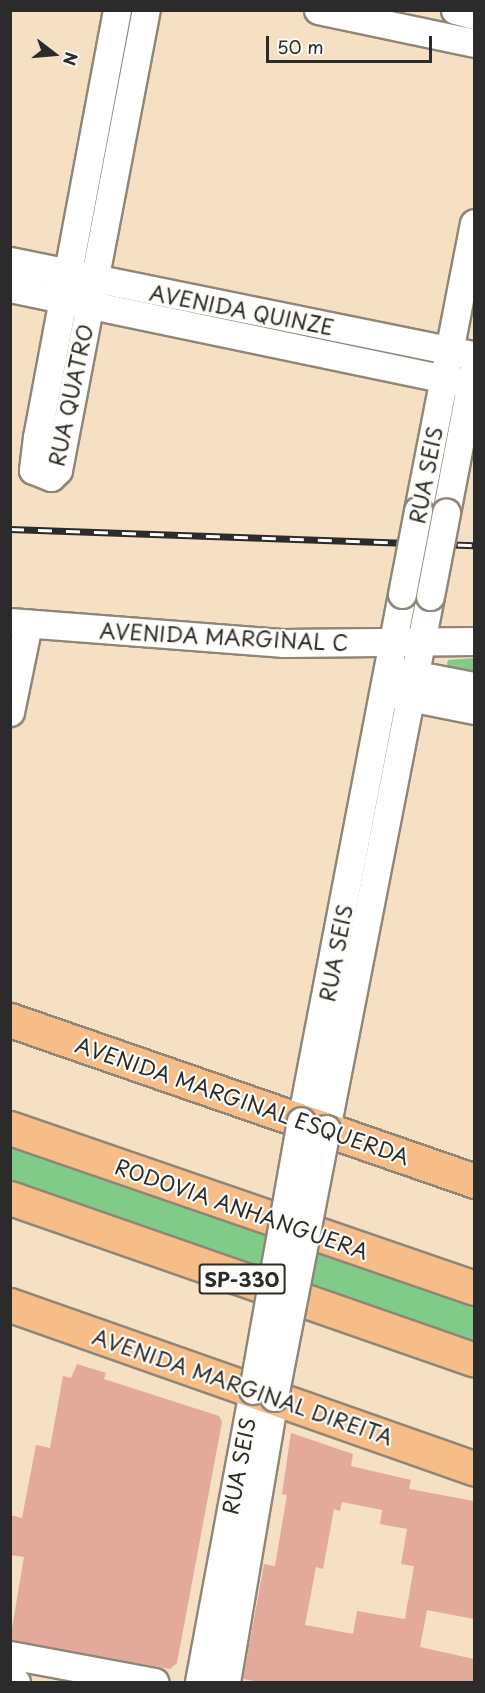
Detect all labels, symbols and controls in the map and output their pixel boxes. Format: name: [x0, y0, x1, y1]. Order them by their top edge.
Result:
north arrow: [24, 24, 84, 84]
scale bar: [269, 24, 436, 62]
text: 50 m: [277, 33, 324, 60]
text: N: [58, 50, 85, 68]
street label: AVENIDA QUINZE: [148, 279, 336, 339]
street label: RUA QUATRO: [42, 321, 98, 469]
street label: RUA SEIS: [403, 423, 447, 527]
street label: AVENIDA MARGINAL C: [100, 617, 348, 655]
street label: RUA SEIS: [313, 901, 357, 1005]
street label: AVENIDA MARGINAL ESQUERDA: [73, 1031, 413, 1169]
street label: RODOVIA ANHANGUERA: [112, 1153, 372, 1263]
road number: SP-330: [198, 1262, 286, 1296]
street label: AVENIDA MARGINAL DIREITA: [90, 1323, 396, 1449]
street label: RUA SEIS: [216, 1414, 260, 1518]

